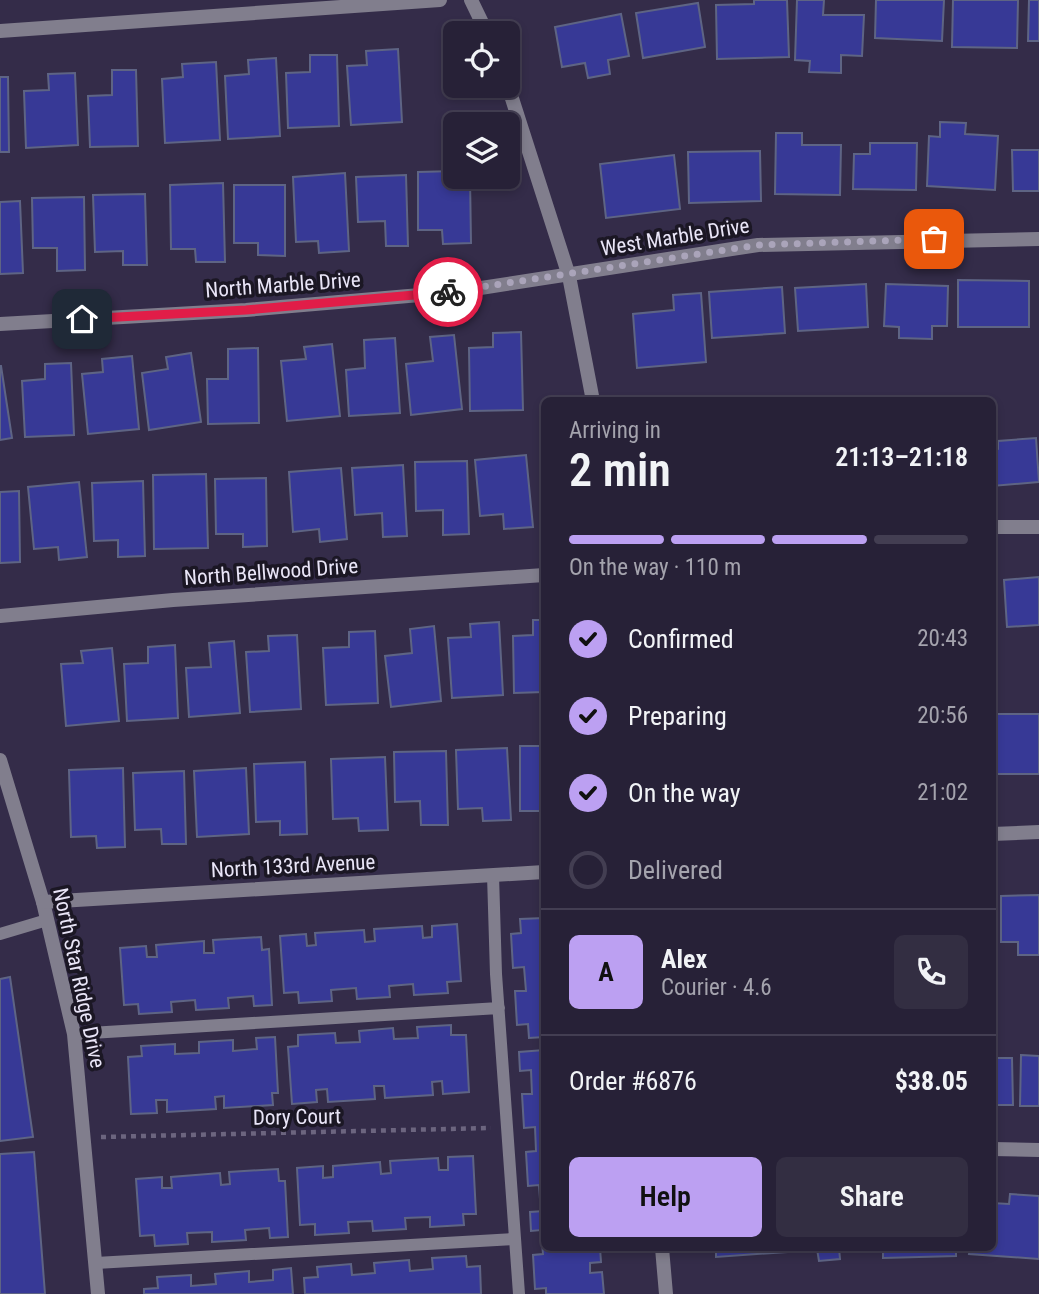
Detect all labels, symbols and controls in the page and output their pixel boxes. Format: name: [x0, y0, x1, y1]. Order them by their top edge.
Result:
map controls: [443, 21, 520, 189]
button: locate: [443, 21, 520, 98]
button: layers: [443, 112, 520, 189]
pin: [904, 209, 964, 269]
street label: West Marble Drive: [599, 213, 751, 261]
icon: bag: [915, 220, 953, 258]
courier: [413, 257, 483, 327]
street label: North Marble Drive: [205, 268, 362, 302]
icon: bike: [429, 273, 467, 311]
pin: [52, 289, 112, 349]
icon: home: [63, 300, 101, 338]
text: Arriving in: [569, 417, 661, 444]
text: 21:13–21:18: [835, 442, 968, 472]
text: 2 min: [569, 443, 671, 497]
street label: North Bellwood Drive: [183, 554, 359, 590]
text: On the way · 110 m: [569, 554, 741, 581]
icon: check: [569, 620, 607, 658]
text: Confirmed: [628, 624, 734, 654]
text: 20:43: [917, 625, 968, 652]
icon: check: [569, 697, 607, 735]
text: Preparing: [628, 701, 727, 731]
text: 20:56: [917, 702, 968, 729]
icon: check: [569, 774, 607, 812]
text: On the way: [628, 778, 741, 808]
text: 21:02: [917, 779, 968, 806]
street label: North 133rd Avenue: [210, 850, 376, 882]
text: Delivered: [628, 855, 723, 885]
street label: North Star Ridge Drive: [48, 886, 110, 1070]
button: phone: [894, 935, 968, 1009]
text: Alex: [661, 944, 707, 974]
text: A: [598, 957, 614, 987]
text: Courier · 4.6: [661, 974, 772, 1001]
text: Order #6876: [569, 1066, 697, 1096]
text: $38.05: [895, 1066, 968, 1096]
street label: Dory Court: [253, 1104, 341, 1130]
button: Help: [569, 1157, 762, 1237]
button: Share: [776, 1157, 968, 1237]

